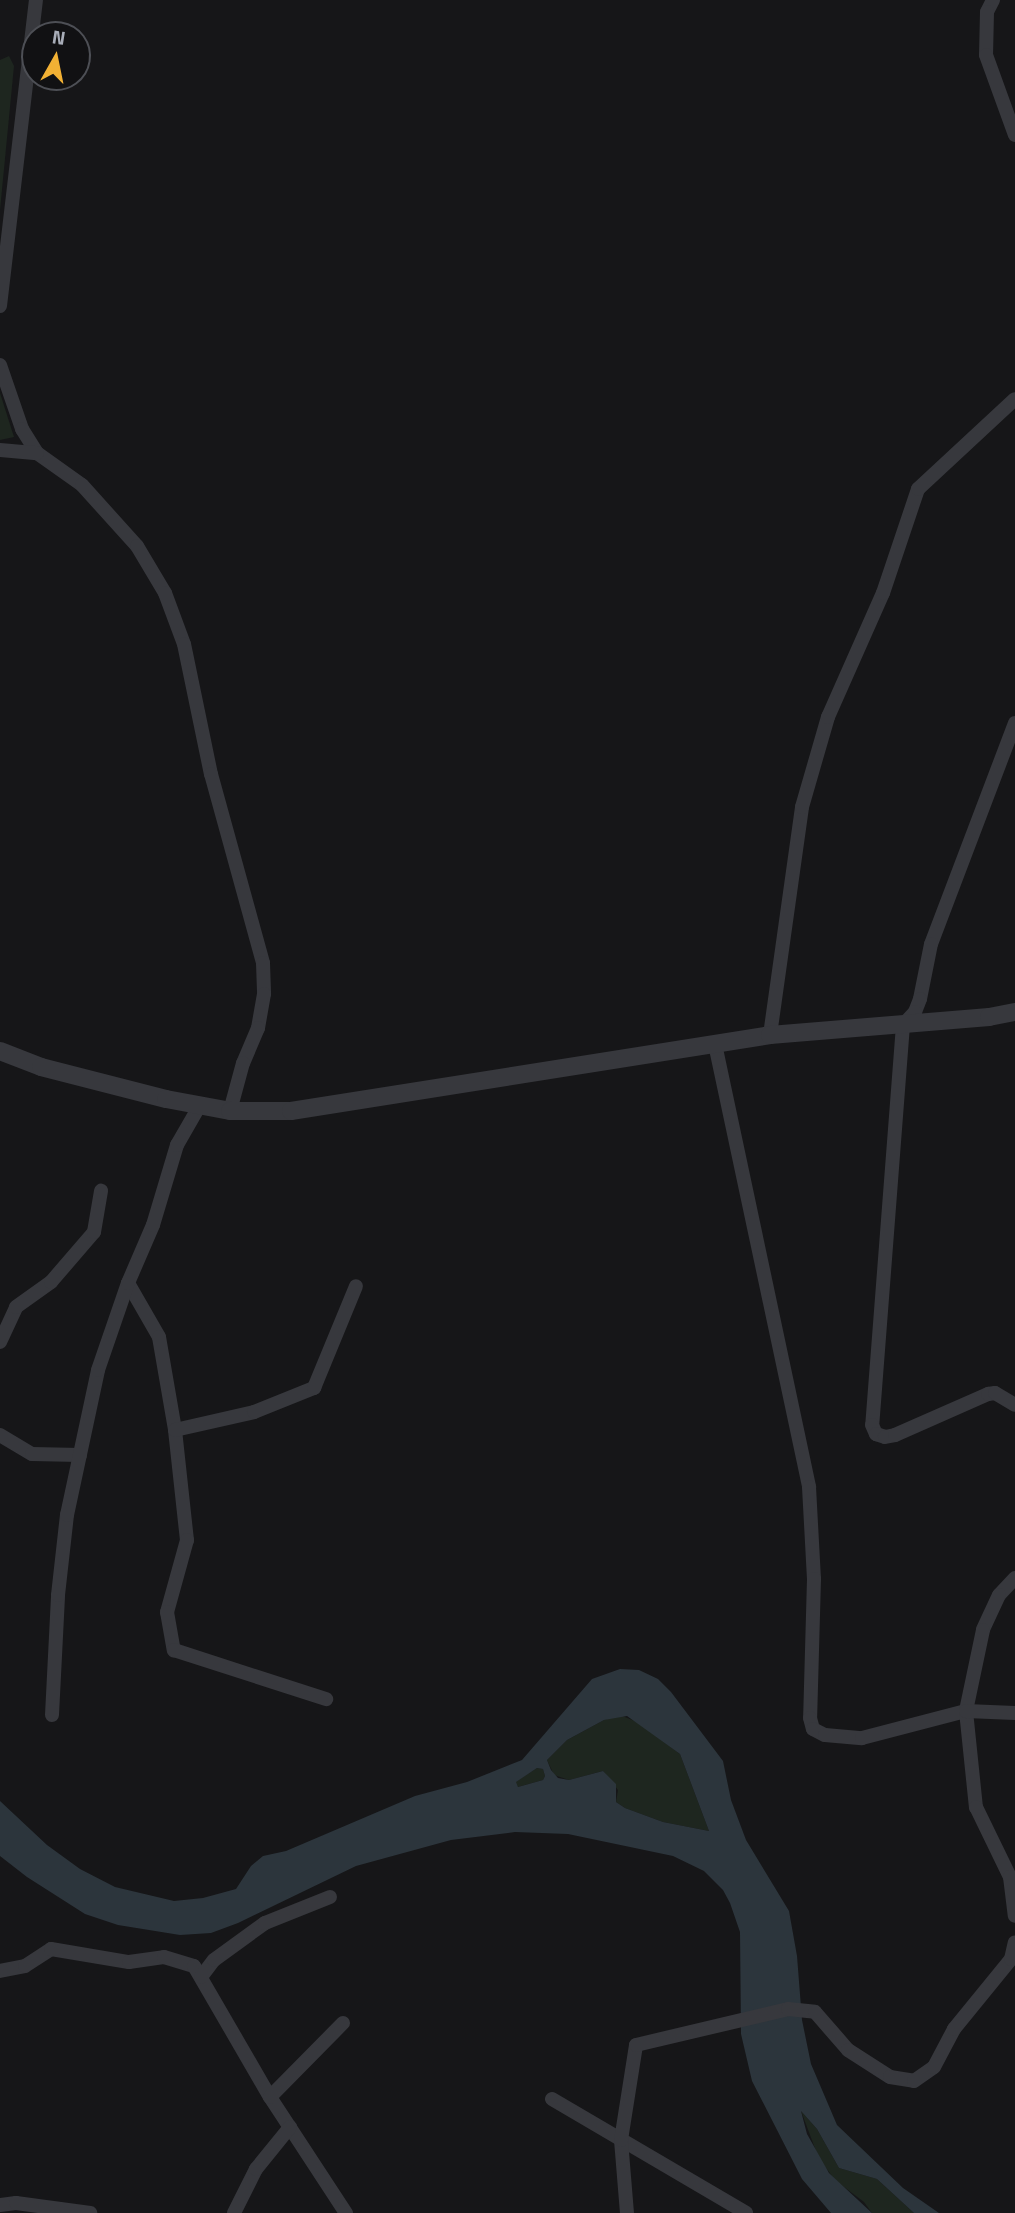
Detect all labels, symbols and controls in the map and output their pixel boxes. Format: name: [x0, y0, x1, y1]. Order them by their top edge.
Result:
north arrow: [21, 21, 91, 91]
text: N: [50, 21, 68, 52]

